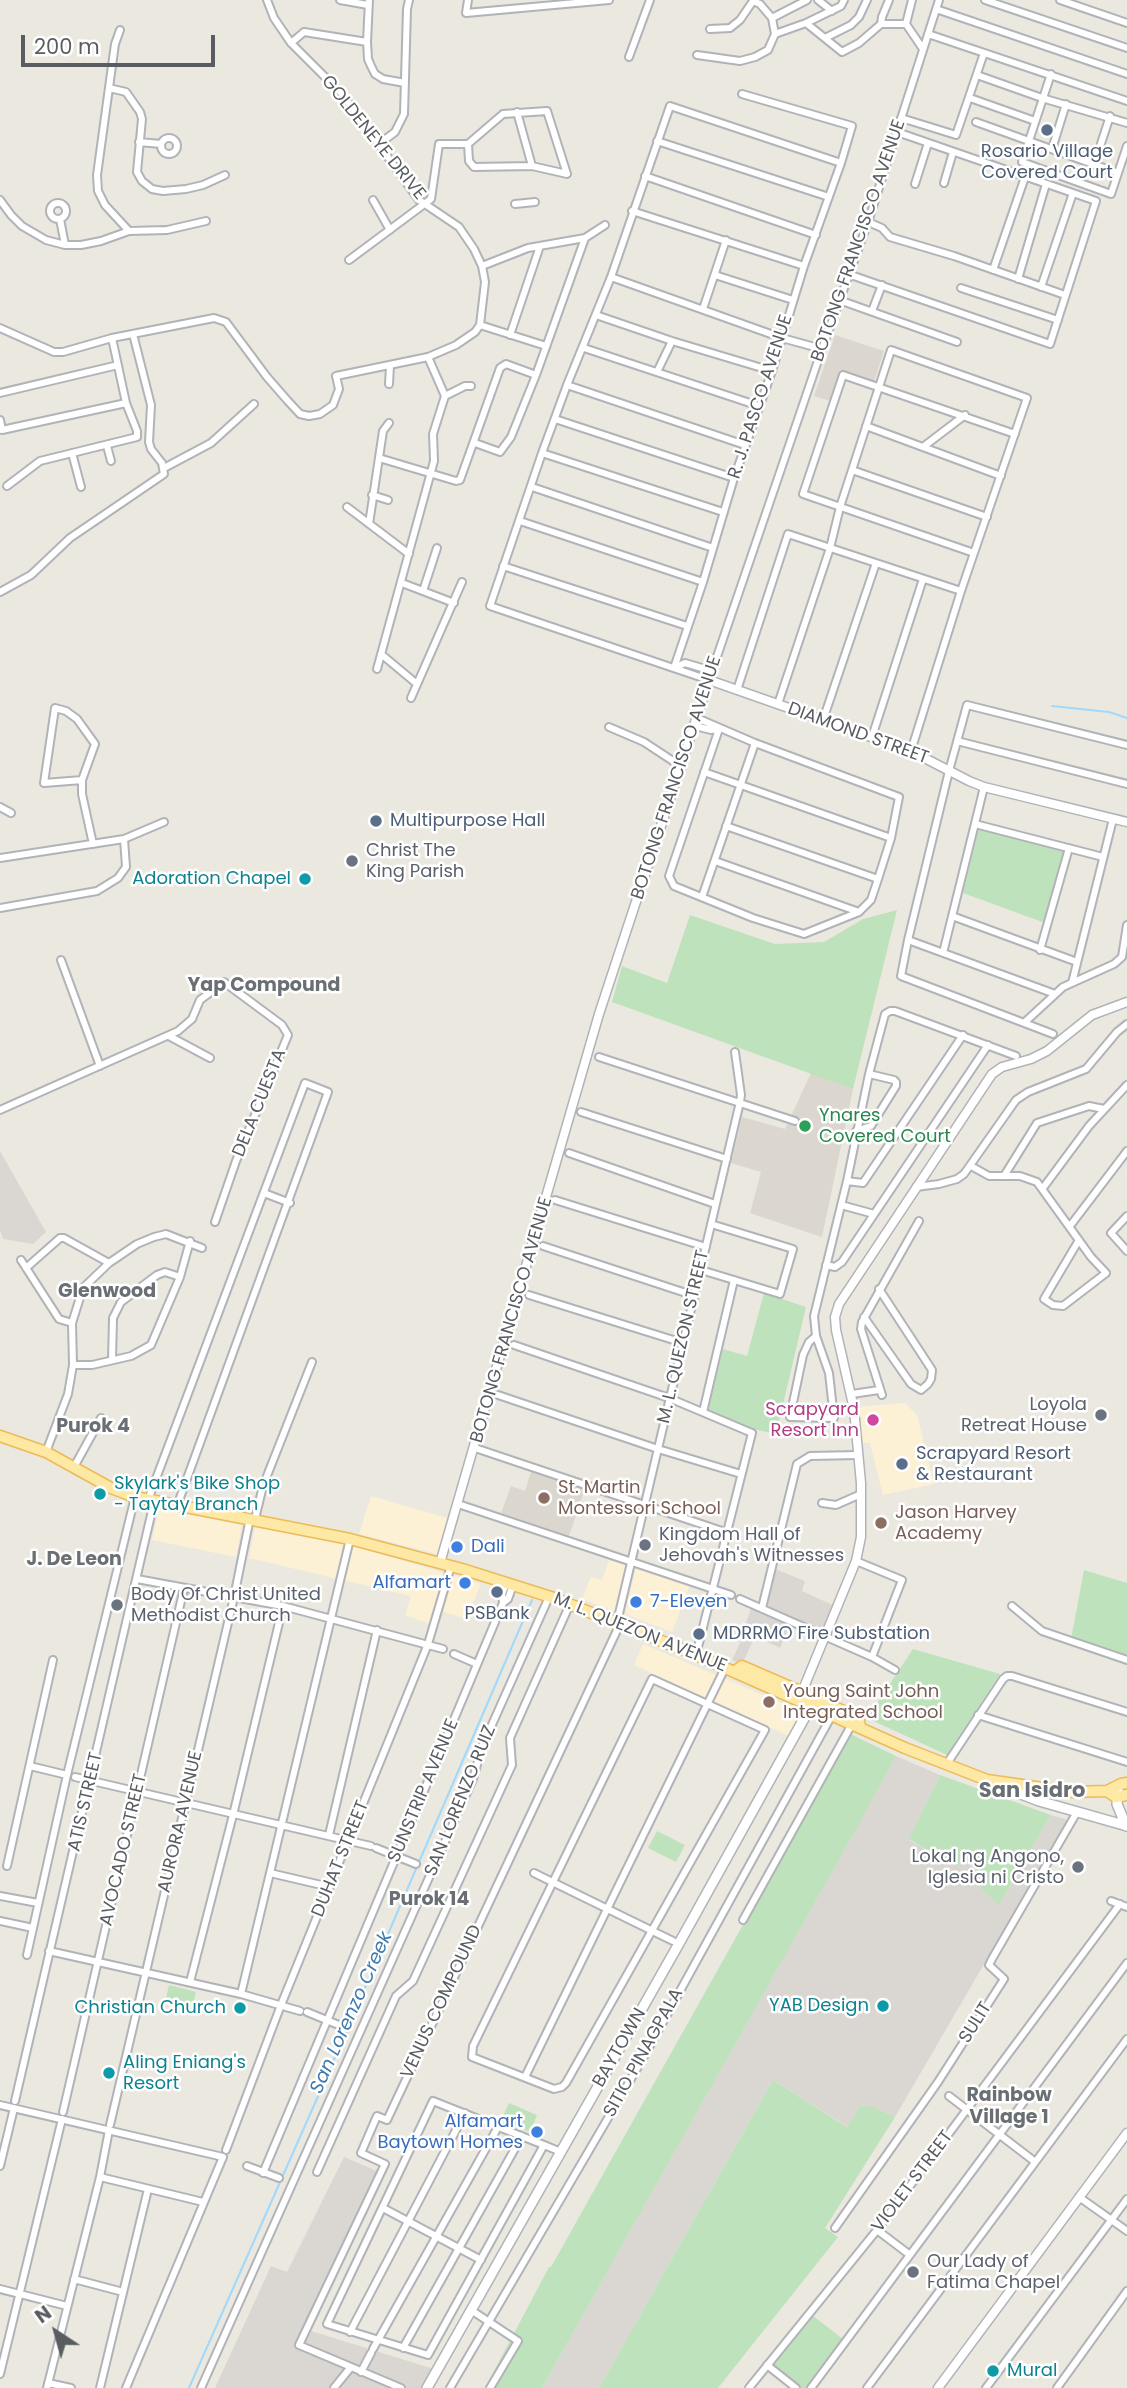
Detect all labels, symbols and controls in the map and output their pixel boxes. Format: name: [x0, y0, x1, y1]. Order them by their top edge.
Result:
scale bar: [24, 21, 219, 65]
text: 200 m: [34, 32, 100, 61]
street label: GOLDENEYE DRIVE: [316, 71, 430, 205]
street label: BOTONG FRANCISCO AVENUE: [807, 117, 911, 365]
marker: Rosario Village Covered Court: [1039, 122, 1055, 138]
place label: Rosario Village Covered Court: [981, 141, 1113, 184]
street label: R. J. PASCO AVENUE: [724, 312, 798, 482]
street label: BOTONG FRANCISCO AVENUE: [627, 654, 727, 902]
street label: DIAMOND STREET: [785, 698, 931, 770]
place label: Multipurpose Hall: [390, 810, 545, 832]
marker: Multipurpose Hall: [368, 813, 384, 829]
place label: Christ The King Parish: [366, 840, 464, 882]
marker: Christ The King Parish: [344, 853, 360, 869]
place label: Adoration Chapel: [132, 868, 291, 890]
marker: Adoration Chapel: [297, 871, 313, 887]
district label: Yap Compound: [188, 975, 340, 997]
street label: DELA CUESTA: [229, 1046, 291, 1160]
place label: Ynares Covered Court: [819, 1105, 951, 1148]
marker: Ynares Covered Court: [797, 1118, 813, 1134]
street label: BOTONG FRANCISCO AVENUE: [467, 1195, 557, 1445]
street label: M. L. QUEZON STREET: [654, 1248, 714, 1426]
district label: Glenwood: [58, 1281, 156, 1303]
place label: Loyola Retreat House: [961, 1394, 1087, 1436]
place label: Scrapyard Resort Inn: [765, 1399, 859, 1442]
marker: Loyola Retreat House: [1093, 1407, 1109, 1423]
marker: Scrapyard Resort Inn: [865, 1412, 881, 1428]
district label: Purok 4: [56, 1416, 130, 1438]
place label: Scrapyard Resort & Restaurant: [916, 1443, 1071, 1486]
marker: Scrapyard Resort & Restaurant: [894, 1456, 910, 1472]
place label: Skylark's Bike Shop - Taytay Branch: [114, 1473, 280, 1516]
place label: St. Martin Montessori School: [558, 1477, 721, 1520]
marker: Skylark's Bike Shop - Taytay Branch: [92, 1486, 108, 1502]
marker: St. Martin Montessori School: [536, 1490, 552, 1506]
place label: Jason Harvey Academy: [895, 1502, 1017, 1544]
marker: Jason Harvey Academy: [873, 1515, 889, 1531]
place label: Kingdom Hall of Jehovah's Witnesses: [659, 1524, 844, 1566]
place label: Dali: [471, 1536, 505, 1558]
marker: Kingdom Hall of Jehovah's Witnesses: [637, 1537, 653, 1553]
marker: Dali: [449, 1539, 465, 1555]
district label: J. De Leon: [26, 1549, 122, 1571]
place label: Alfamart: [372, 1572, 451, 1594]
marker: Alfamart: [457, 1575, 473, 1591]
place label: Body Of Christ United Methodist Church: [131, 1584, 321, 1626]
marker: PSBank: [489, 1584, 505, 1600]
street label: M. L. QUEZON AVENUE: [550, 1588, 730, 1678]
place label: 7-Eleven: [650, 1591, 727, 1613]
marker: 7-Eleven: [628, 1594, 644, 1610]
marker: Body Of Christ United Methodist Church: [109, 1597, 125, 1613]
place label: PSBank: [465, 1603, 529, 1625]
place label: MDRRMO Fire Substation: [713, 1623, 930, 1645]
marker: MDRRMO Fire Substation: [691, 1626, 707, 1642]
place label: Young Saint John Integrated School: [783, 1681, 943, 1724]
marker: Young Saint John Integrated School: [761, 1694, 777, 1710]
street label: SUNSTRIP AVENUE: [384, 1716, 464, 1866]
street label: SAN LORENZO RUIZ: [421, 1722, 501, 1880]
street label: AURORA AVENUE: [154, 1749, 208, 1895]
street label: ATIS STREET: [64, 1750, 108, 1854]
street label: AVOCADO STREET: [96, 1772, 152, 1928]
district label: San Isidro: [979, 1779, 1085, 1805]
street label: DUHAT STREET: [308, 1798, 374, 1920]
place label: Lokal ng Angono, Iglesia ni Cristo: [912, 1846, 1064, 1888]
marker: Lokal ng Angono, Iglesia ni Cristo: [1070, 1859, 1086, 1875]
district label: Purok 14: [389, 1889, 469, 1911]
street label: VENUS COMPOUND: [397, 1922, 487, 2082]
water label: San Lorenzo Creek: [306, 1929, 398, 2097]
street label: SITIO PINAGPALA: [600, 1985, 688, 2121]
place label: YAB Design: [769, 1995, 869, 2017]
place label: Christian Church: [74, 1997, 226, 2019]
marker: YAB Design: [875, 1998, 891, 2014]
street label: SULIT: [955, 1998, 997, 2048]
marker: Christian Church: [232, 2000, 248, 2016]
street label: BAYTOWN: [589, 2005, 651, 2091]
place label: Aling Eniang's Resort: [123, 2052, 246, 2094]
marker: Aling Eniang's Resort: [101, 2065, 117, 2081]
district label: Rainbow Village 1: [966, 2085, 1052, 2129]
place label: Alfamart Baytown Homes: [377, 2111, 523, 2154]
marker: Alfamart Baytown Homes: [529, 2124, 545, 2140]
street label: VIOLET STREET: [868, 2127, 958, 2237]
place label: Our Lady of Fatima Chapel: [927, 2251, 1060, 2294]
marker: Our Lady of Fatima Chapel: [905, 2264, 921, 2280]
north arrow: [21, 2297, 91, 2367]
text: N: [30, 2299, 57, 2330]
place label: Mural: [1007, 2360, 1057, 2382]
marker: Mural: [985, 2363, 1001, 2379]

